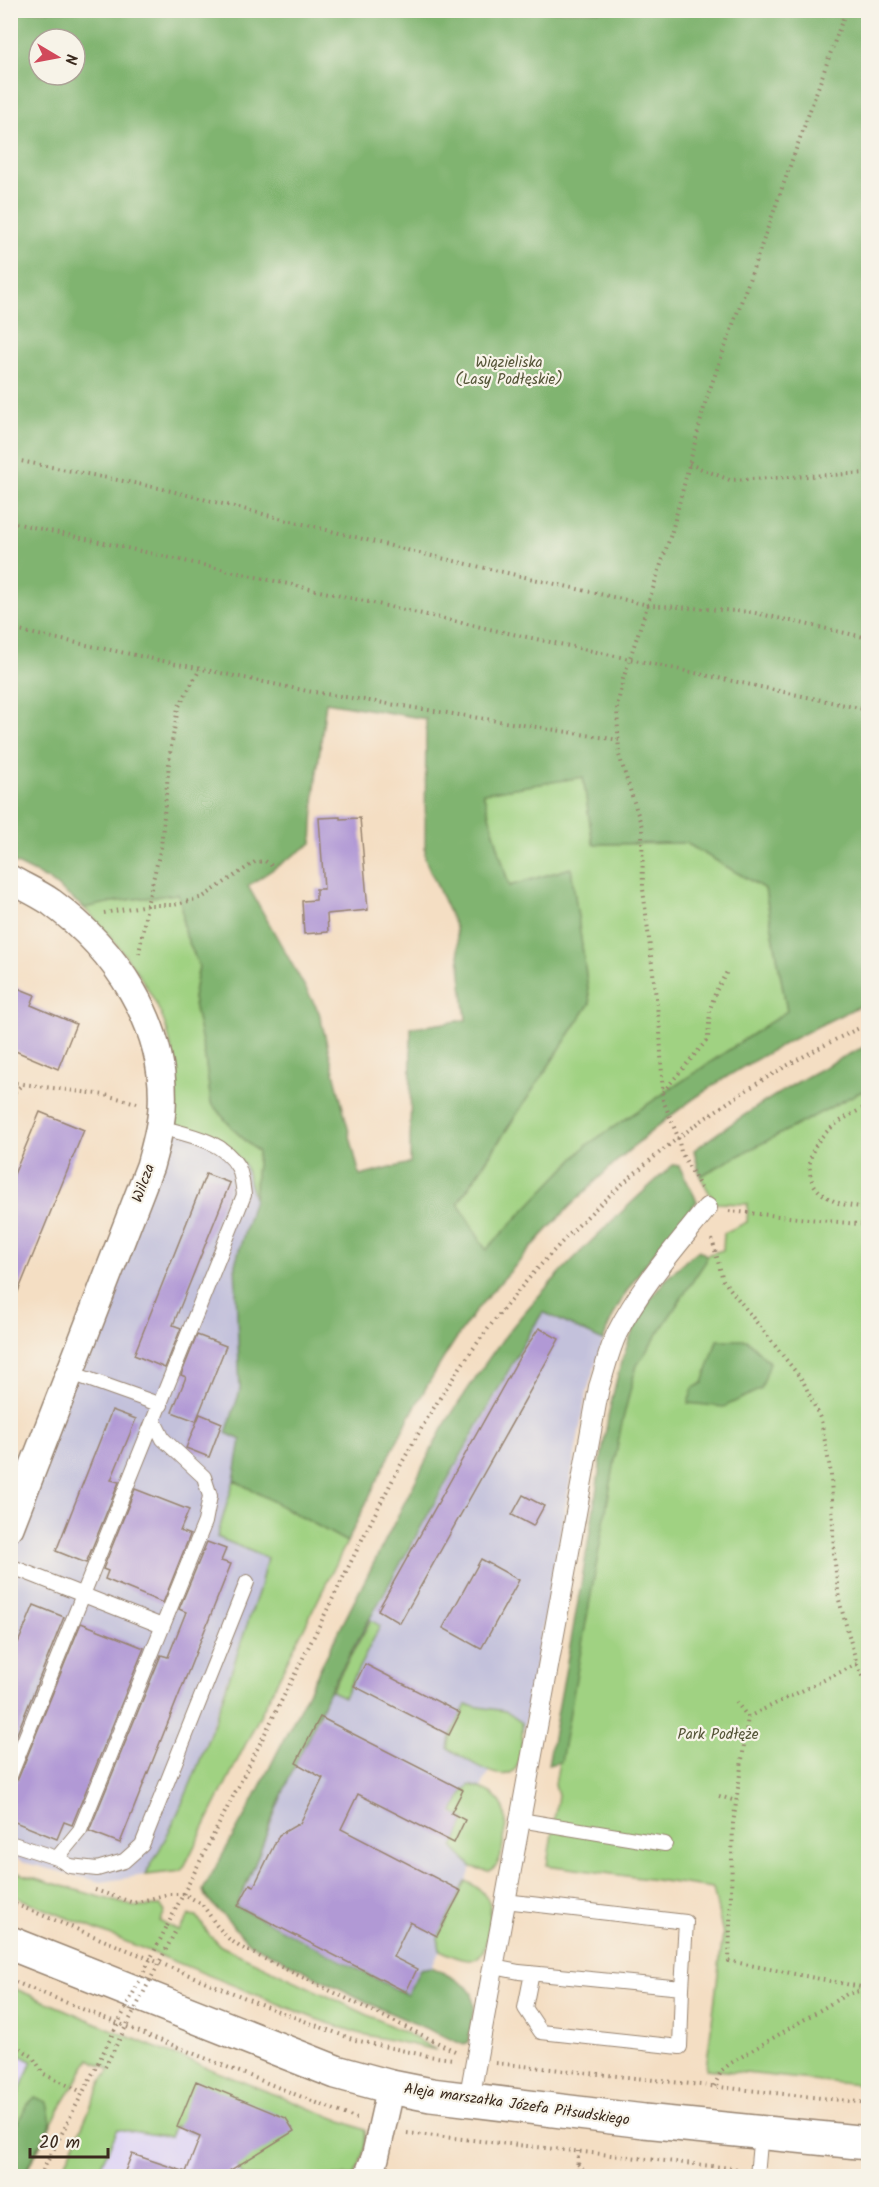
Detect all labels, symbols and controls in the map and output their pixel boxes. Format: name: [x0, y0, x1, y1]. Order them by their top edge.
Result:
north arrow: [27, 27, 87, 87]
text: N: [57, 52, 83, 66]
park label: Wiązieliska (Lasy Podłęskie): [455, 351, 563, 392]
street label: Wilcza: [126, 1161, 162, 1206]
park label: Park Podłęże: [678, 1723, 759, 1747]
street label: Aleja marszałka Józefa Piłsudskiego: [402, 2077, 631, 2133]
scale bar: [30, 2121, 108, 2159]
text: 20 m: [39, 2129, 80, 2158]

